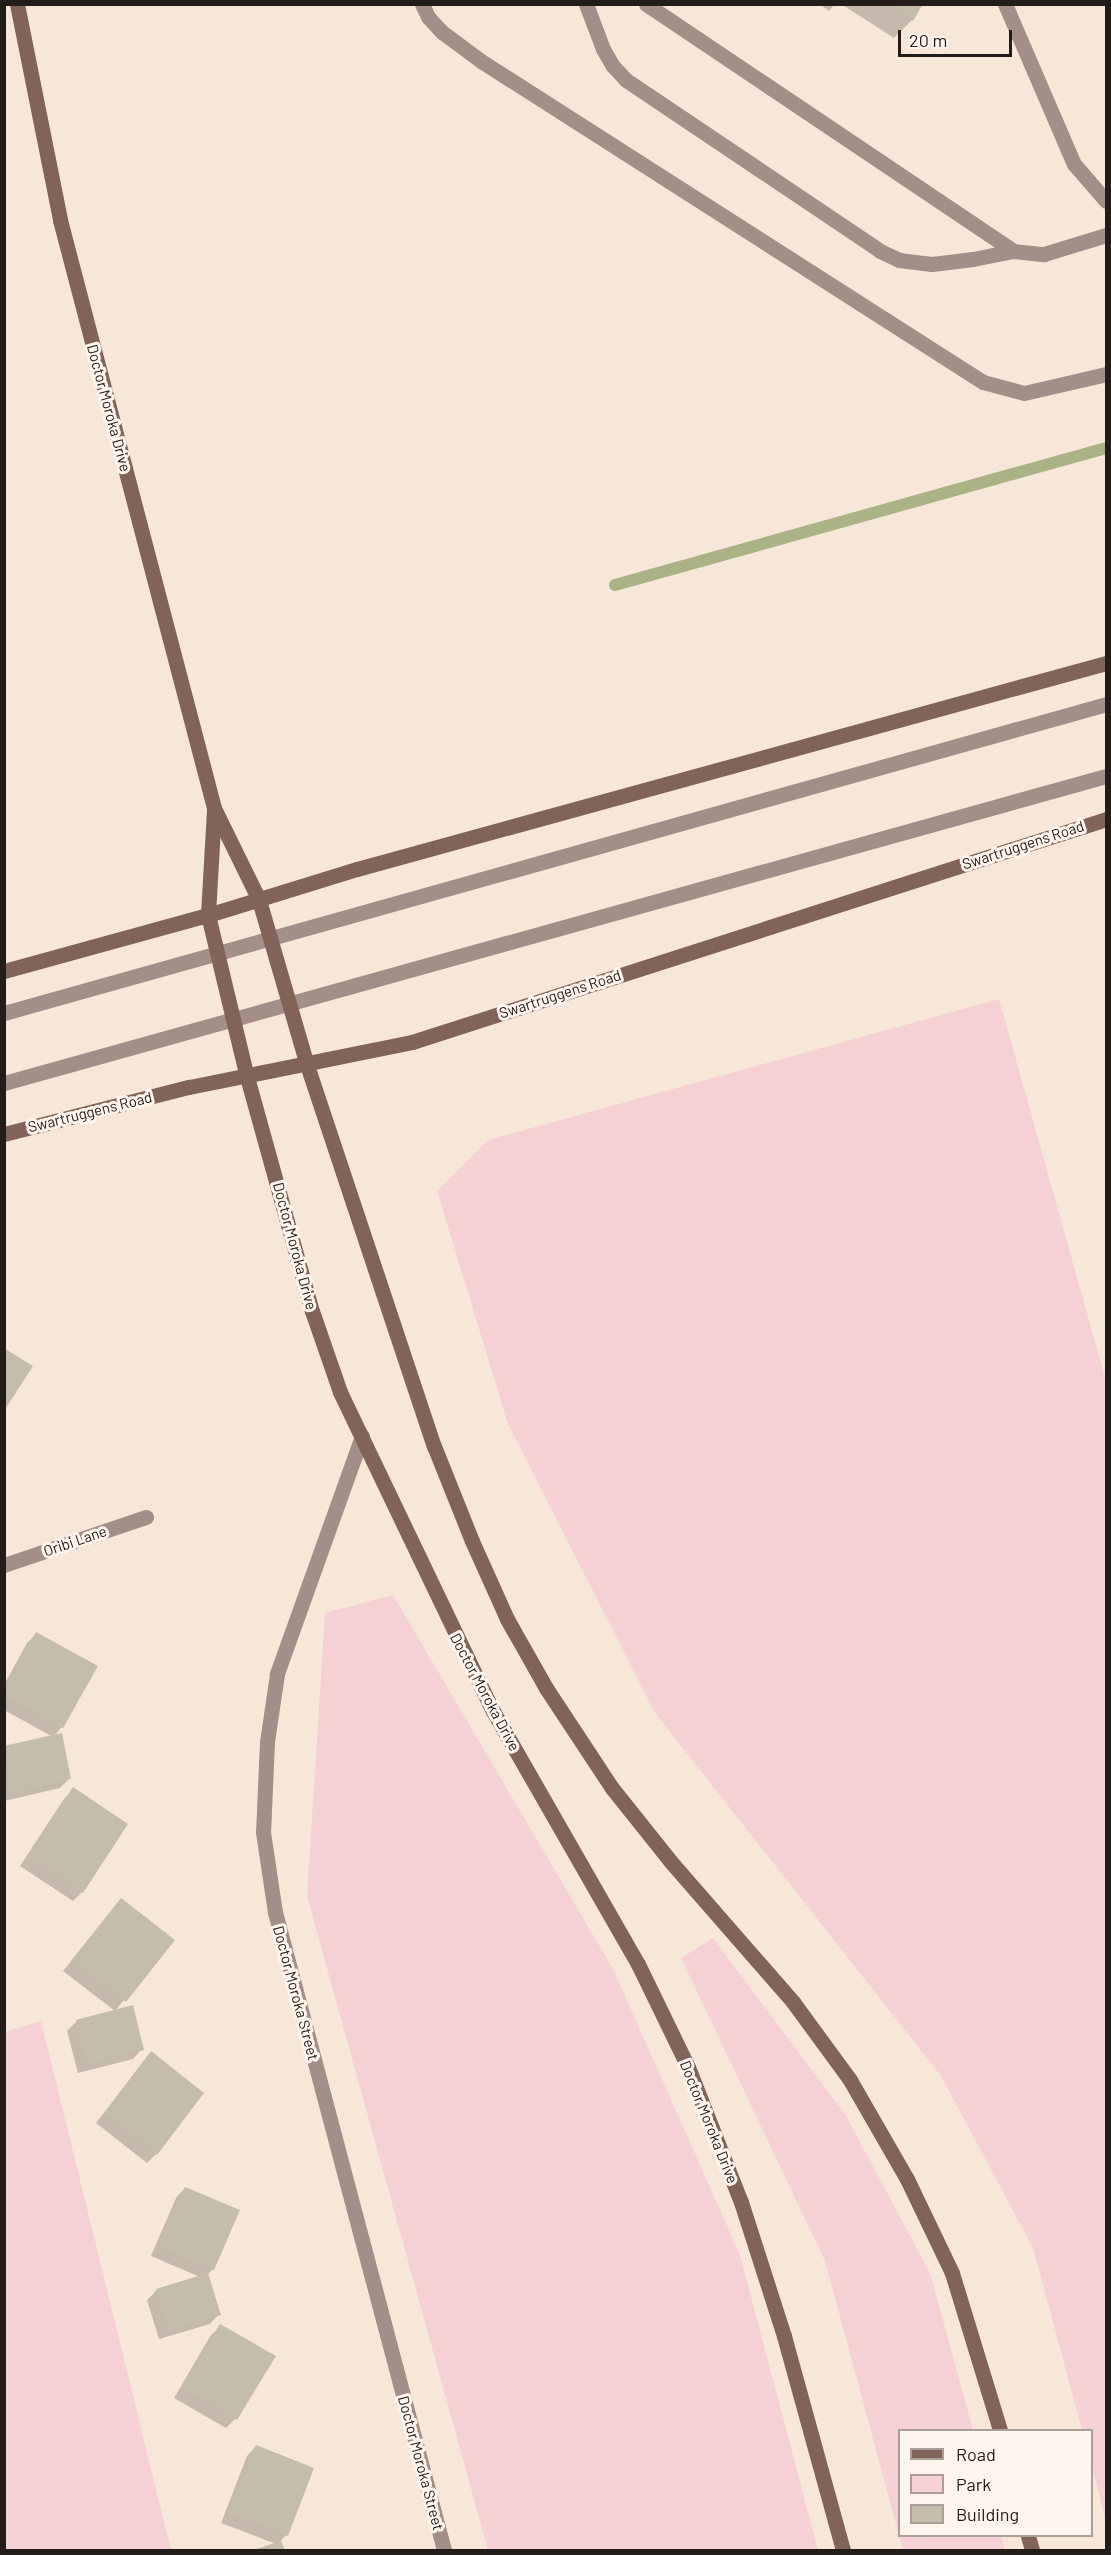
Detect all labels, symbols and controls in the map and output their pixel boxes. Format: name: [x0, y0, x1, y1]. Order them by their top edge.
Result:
scale bar: [901, 18, 1015, 56]
text: 20 m: [909, 29, 947, 51]
street label: Doctor Moroka Drive: [83, 342, 135, 474]
street label: Swartruggens Road: [960, 817, 1086, 873]
street label: Swartruggens Road: [497, 966, 623, 1022]
street label: Swartruggens Road: [26, 1088, 154, 1136]
street label: Doctor Moroka Drive: [269, 1180, 321, 1312]
street label: Oribi Lane: [41, 1522, 109, 1560]
street label: Doctor Moroka Drive: [446, 1630, 524, 1754]
street label: Doctor Moroka Street: [269, 1924, 323, 2062]
street label: Doctor Moroka Drive: [676, 2058, 742, 2186]
street label: Doctor Moroka Street: [394, 2394, 448, 2532]
legend: [898, 2429, 1093, 2537]
text: Road: [956, 2443, 996, 2465]
text: Park: [956, 2473, 991, 2495]
text: Building: [956, 2503, 1019, 2525]

